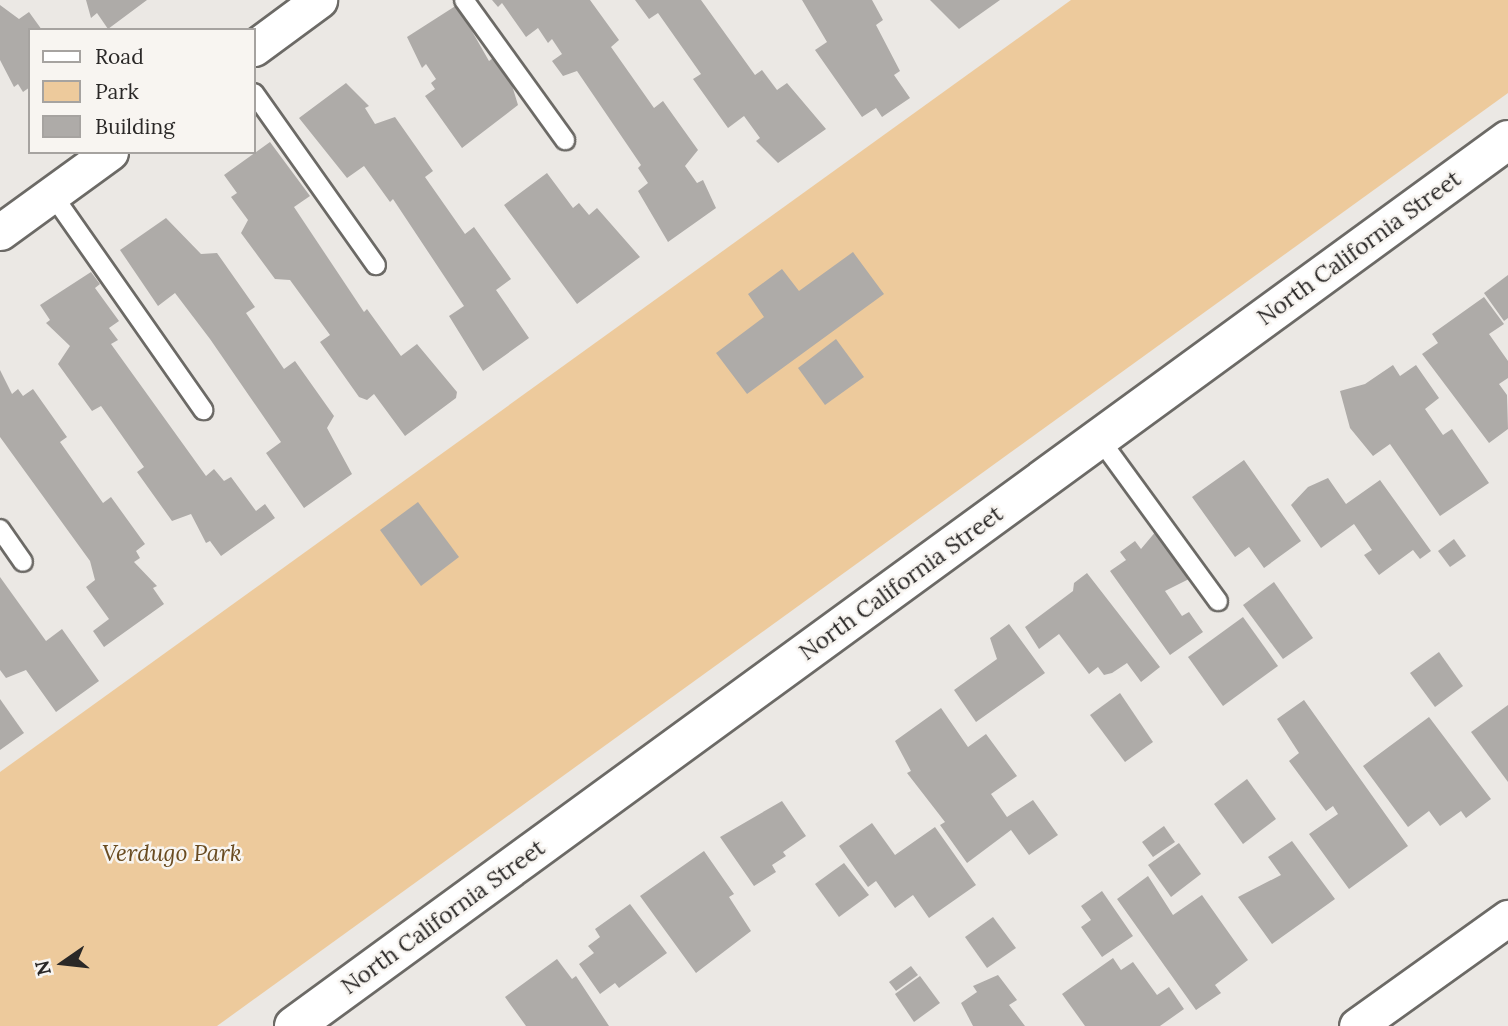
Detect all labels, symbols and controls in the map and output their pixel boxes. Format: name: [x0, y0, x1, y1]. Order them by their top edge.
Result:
legend: [28, 28, 256, 154]
text: Road: [95, 43, 144, 70]
text: Park: [95, 78, 139, 105]
text: Building: [95, 113, 175, 140]
street label: North California Street: [1252, 165, 1466, 331]
street label: North California Street: [794, 500, 1008, 666]
street label: North California Street: [336, 834, 550, 1000]
park label: Verdugo Park: [102, 839, 242, 867]
north arrow: [28, 928, 98, 998]
text: N: [29, 958, 56, 978]

